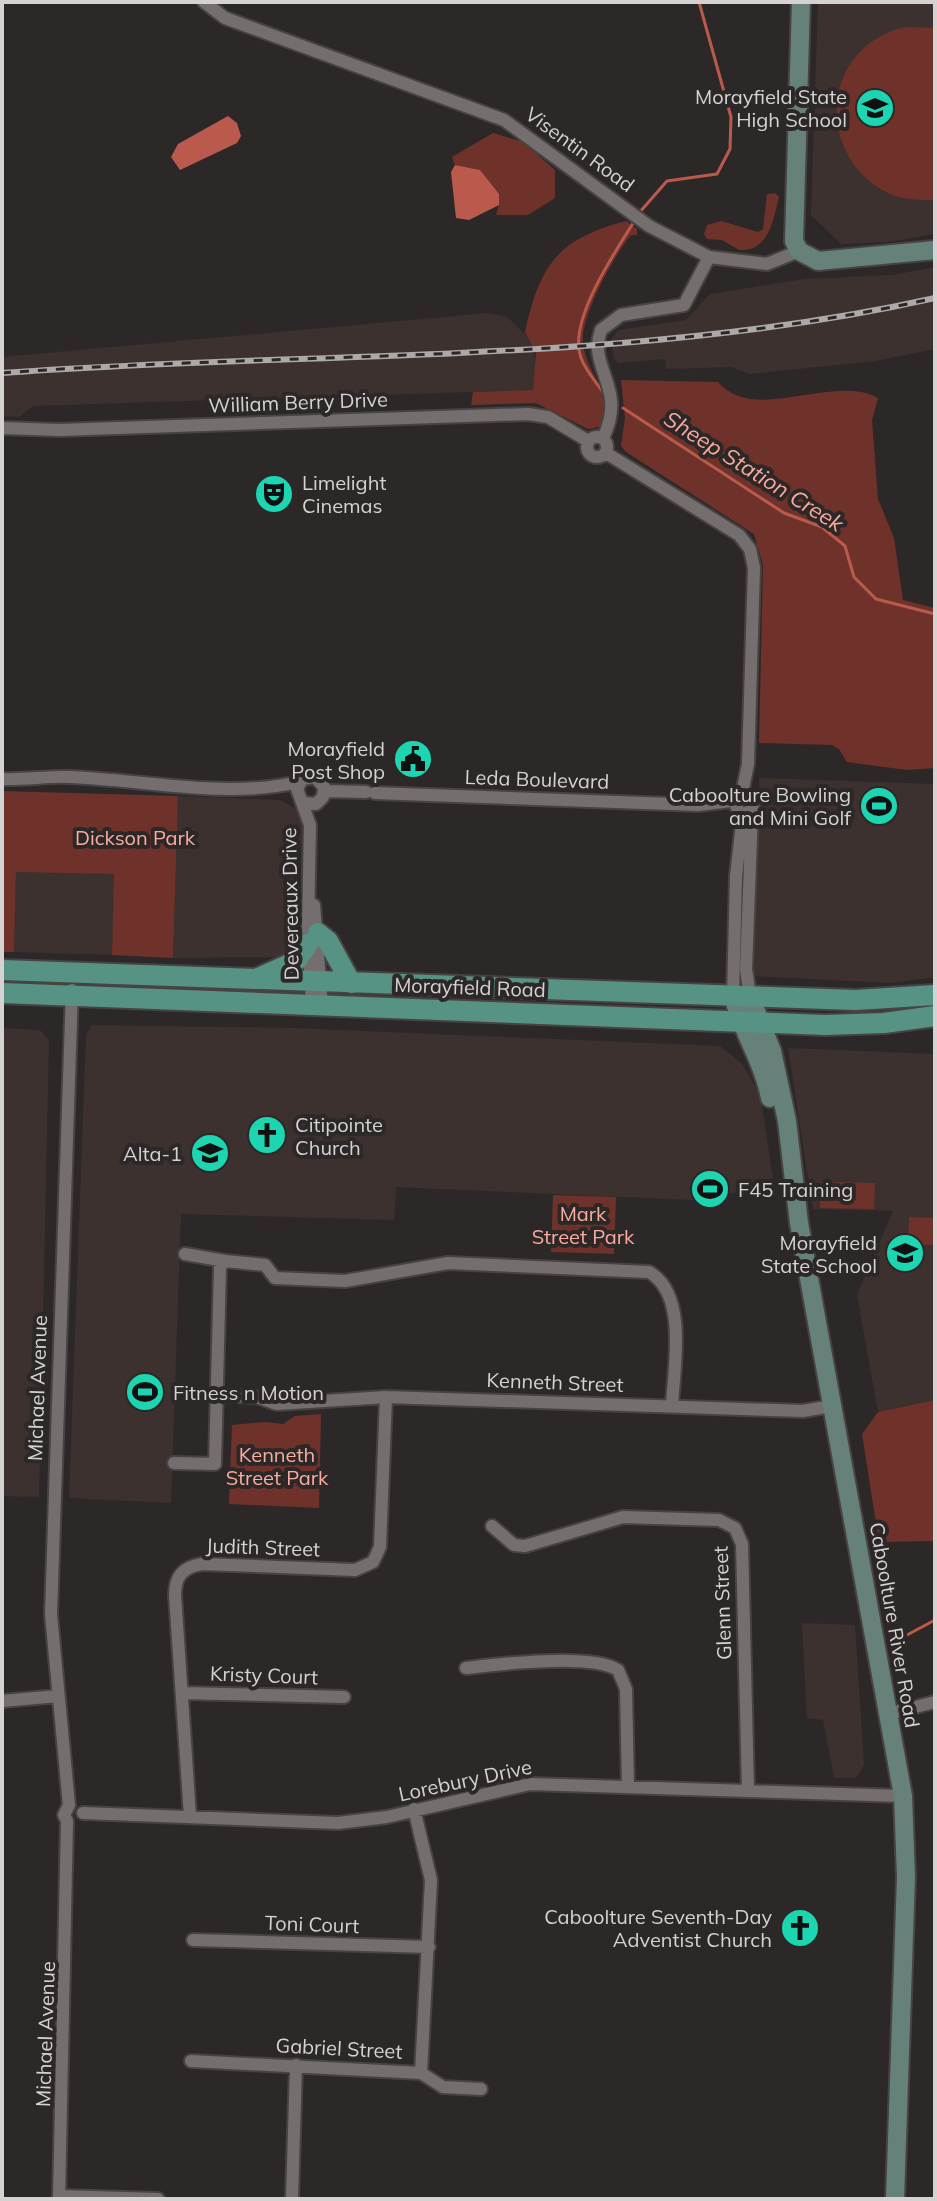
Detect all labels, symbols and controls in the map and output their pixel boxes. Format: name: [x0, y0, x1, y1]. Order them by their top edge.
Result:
place label: Morayfield State High School: [695, 84, 847, 132]
school or university icon: Morayfield State High School: [854, 87, 896, 129]
street label: Visentin Road: [520, 101, 640, 197]
street label: William Berry Drive: [208, 386, 388, 418]
water label: Sheep Station Creek: [659, 404, 849, 538]
place label: Limelight Cinemas: [302, 470, 386, 518]
theatre icon: Limelight Cinemas: [253, 473, 295, 515]
place label: Morayfield Post Shop: [287, 736, 385, 784]
public building icon: Morayfield Post Shop: [392, 738, 434, 780]
street label: Leda Boulevard: [464, 764, 610, 794]
place label: Caboolture Bowling and Mini Golf: [669, 782, 851, 830]
sports icon: Caboolture Bowling and Mini Golf: [858, 785, 900, 827]
park label: Dickson Park: [75, 825, 196, 850]
street label: Devereaux Drive: [276, 827, 304, 981]
street label: Morayfield Road: [394, 972, 546, 1002]
place label: Citipointe Church: [295, 1112, 383, 1160]
church icon: Citipointe Church: [246, 1114, 288, 1156]
school or university icon: Alta-1: [189, 1132, 231, 1174]
place label: Alta-1: [123, 1141, 182, 1166]
sports icon: F45 Training: [689, 1168, 731, 1210]
place label: F45 Training: [738, 1177, 853, 1202]
park label: Mark Street Park: [532, 1201, 635, 1249]
place label: Morayfield State School: [761, 1230, 877, 1278]
school or university icon: Morayfield State School: [884, 1232, 926, 1274]
street label: Michael Avenue: [22, 1315, 52, 1461]
street label: Kenneth Street: [486, 1367, 624, 1397]
sports icon: Fitness n Motion: [124, 1371, 166, 1413]
place label: Fitness n Motion: [173, 1380, 324, 1405]
park label: Kenneth Street Park: [226, 1442, 329, 1490]
street label: Caboolture River Road: [865, 1520, 925, 1730]
street label: Judith Street: [206, 1533, 320, 1561]
street label: Glenn Street: [708, 1545, 736, 1661]
street label: Kristy Court: [209, 1661, 319, 1689]
street label: Lorebury Drive: [396, 1754, 534, 1806]
place label: Caboolture Seventh-Day Adventist Church: [544, 1904, 772, 1952]
church icon: Caboolture Seventh-Day Adventist Church: [779, 1907, 821, 1949]
street label: Toni Court: [264, 1910, 360, 1938]
street label: Michael Avenue: [30, 1961, 60, 2107]
street label: Gabriel Street: [275, 2032, 403, 2064]

